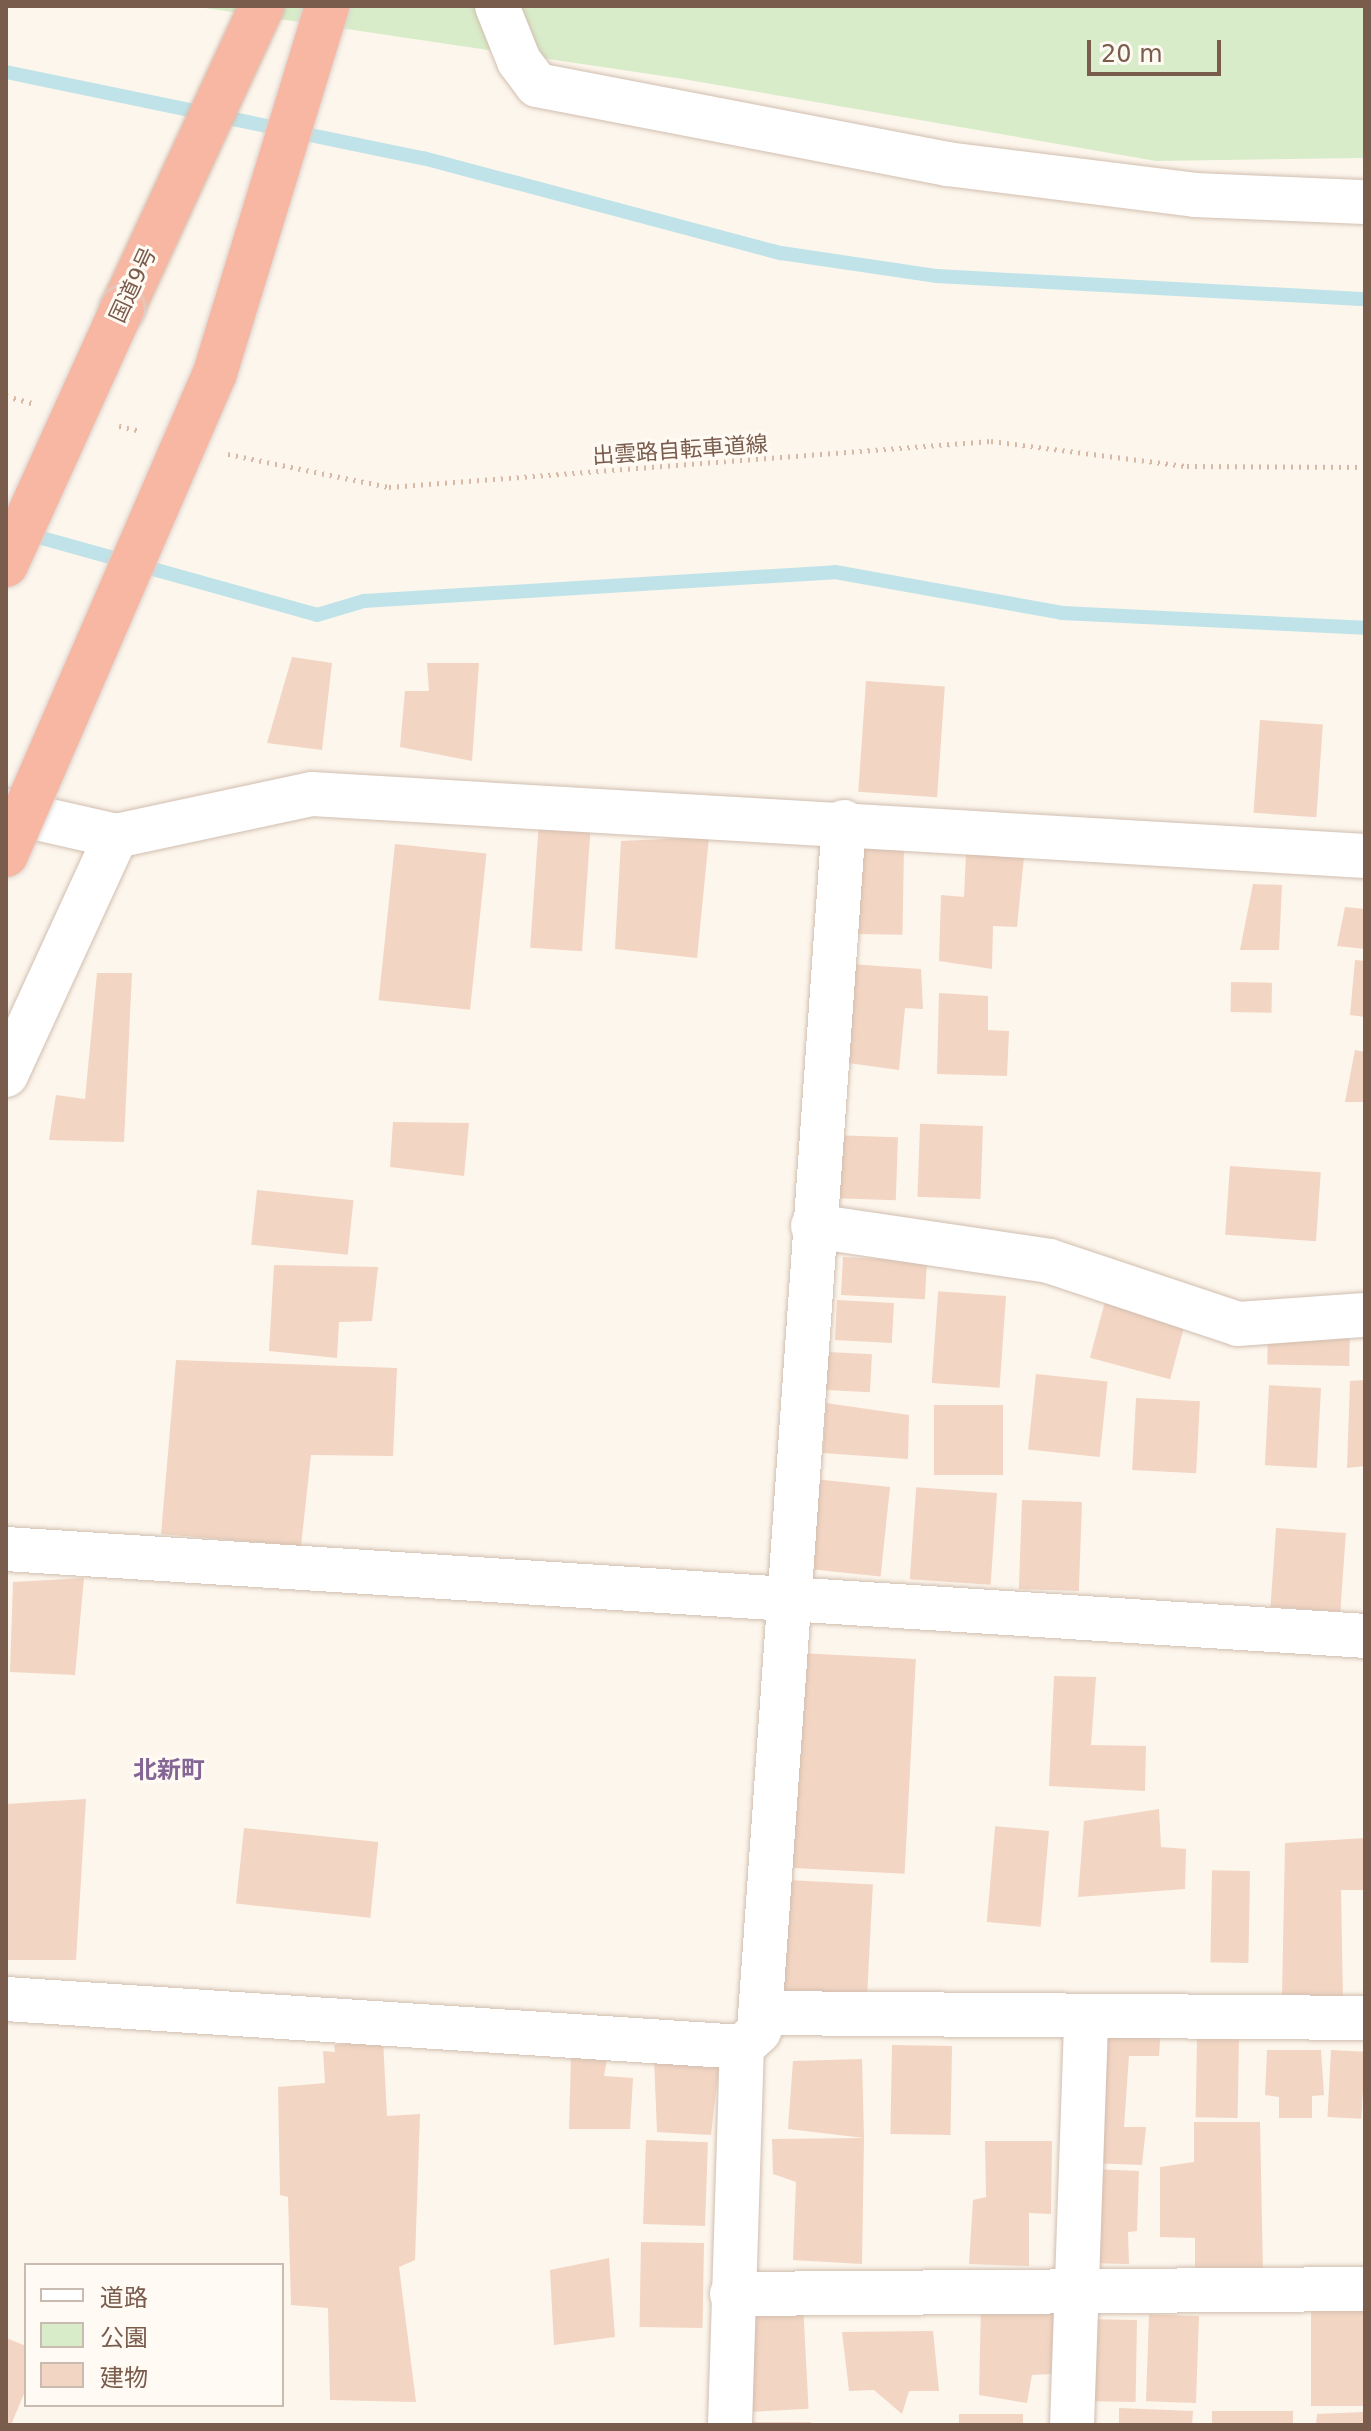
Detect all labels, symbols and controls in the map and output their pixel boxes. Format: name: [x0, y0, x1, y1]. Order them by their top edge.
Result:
scale bar: [1091, 24, 1225, 74]
text: 20 m: [1101, 40, 1163, 68]
street label: 国道9号: [104, 243, 162, 327]
street label: 出雲路自転車道線: [591, 431, 769, 469]
district label: 北新町: [133, 1757, 205, 1785]
legend: [24, 2263, 284, 2407]
text: 道路: [100, 2284, 148, 2312]
text: 公園: [100, 2324, 148, 2352]
text: 建物: [100, 2364, 148, 2392]

